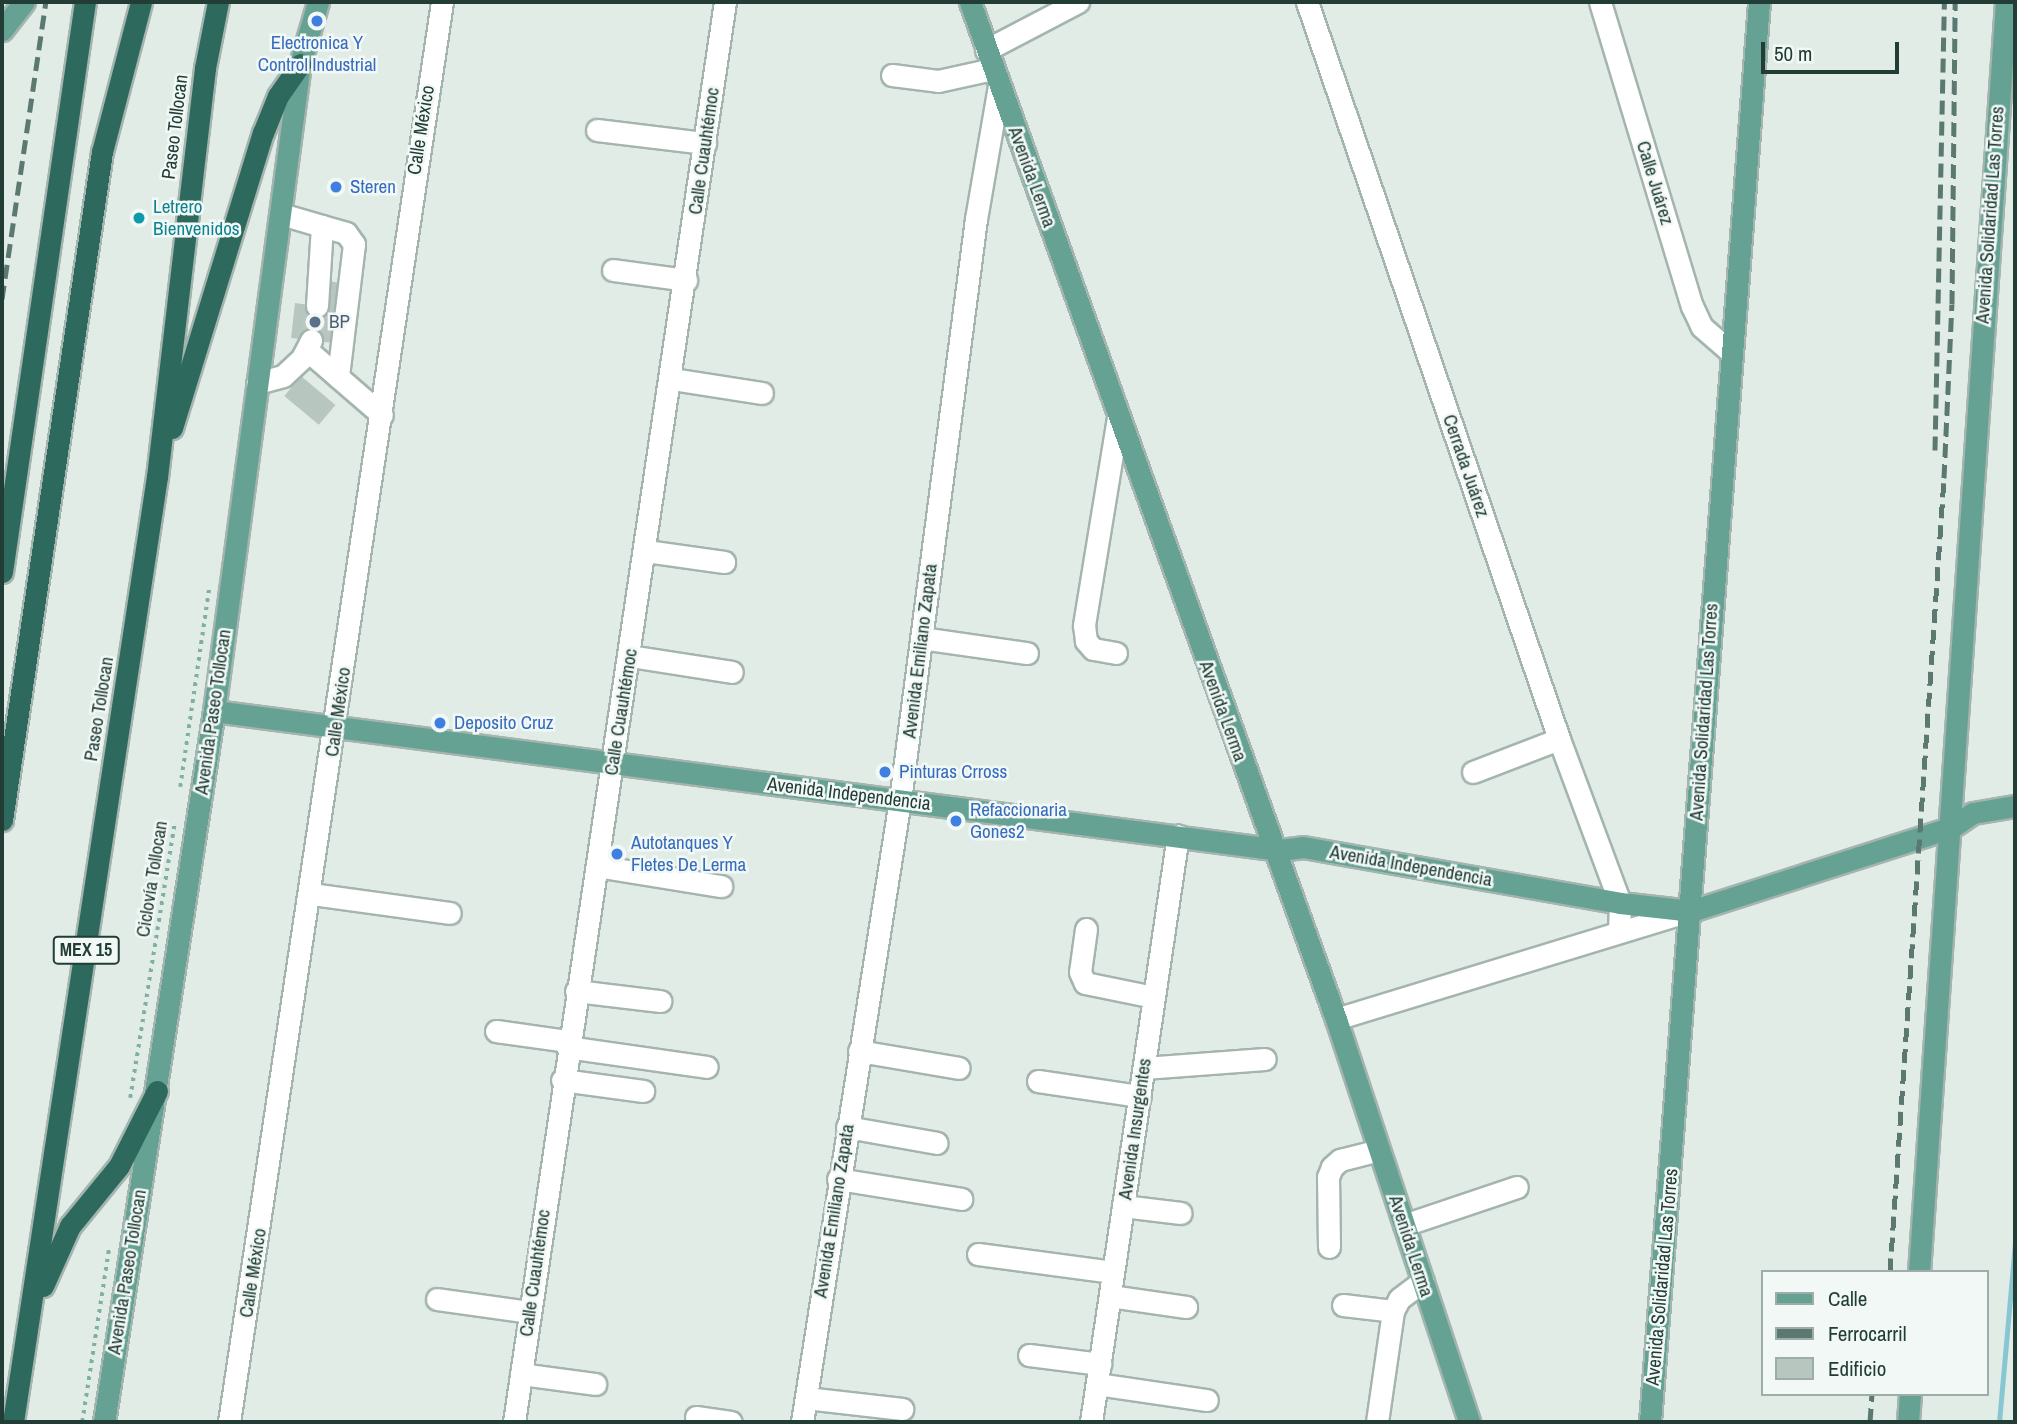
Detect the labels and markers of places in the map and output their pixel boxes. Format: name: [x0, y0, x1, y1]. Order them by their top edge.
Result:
marker: Electronica Y Control Industrial: [309, 13, 325, 29]
place label: Electronica Y Control Industrial: [258, 32, 376, 76]
place label: Steren: [350, 176, 396, 198]
marker: Steren: [328, 179, 344, 195]
place label: Letrero Bienvenidos: [153, 196, 240, 240]
marker: Letrero Bienvenidos: [131, 210, 147, 226]
place label: BP: [329, 311, 350, 333]
marker: BP: [307, 314, 323, 330]
place label: Deposito Cruz: [454, 712, 554, 734]
marker: Deposito Cruz: [432, 715, 448, 731]
place label: Pinturas Crross: [899, 761, 1007, 783]
marker: Pinturas Crross: [877, 764, 893, 780]
place label: Refaccionaria Gones2: [970, 799, 1067, 843]
marker: Refaccionaria Gones2: [948, 813, 964, 829]
place label: Autotanques Y Fletes De Lerma: [631, 832, 746, 876]
marker: Autotanques Y Fletes De Lerma: [609, 846, 625, 862]

